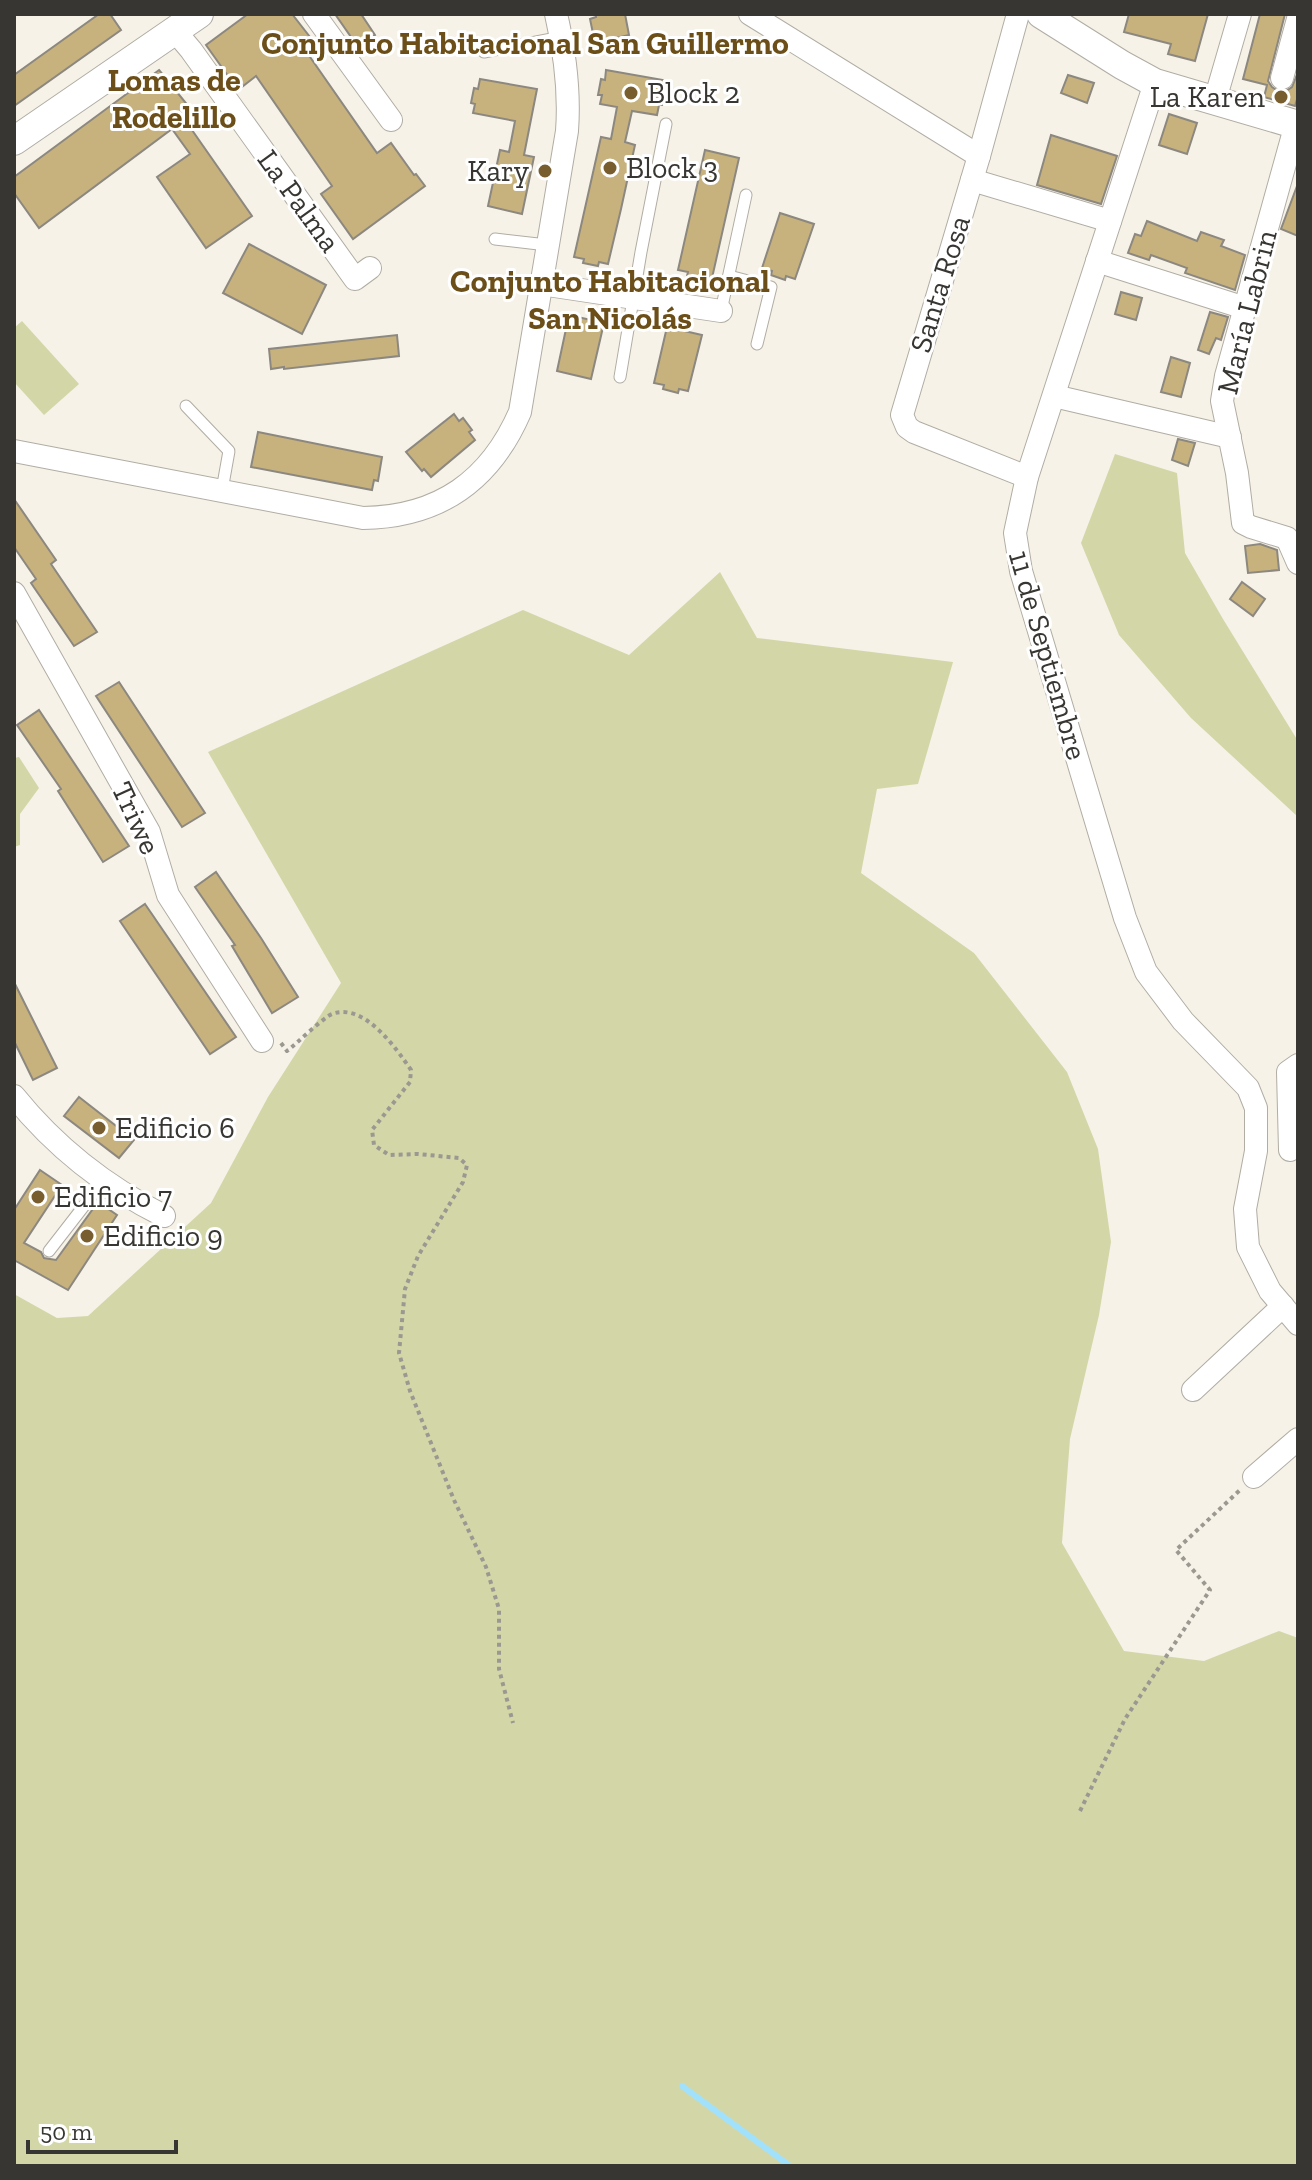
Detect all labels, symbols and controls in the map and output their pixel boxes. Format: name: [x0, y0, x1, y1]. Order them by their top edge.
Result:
district label: Conjunto Habitacional San Guillermo: [261, 24, 789, 62]
district label: Lomas de Rodelillo: [107, 61, 241, 136]
place label: Block 2: [647, 75, 740, 111]
place label: La Karen: [1150, 79, 1265, 115]
marker: Block 2: [622, 84, 640, 102]
marker: La Karen: [1272, 88, 1290, 106]
street label: La Palma: [250, 143, 348, 259]
place label: Block 3: [626, 150, 718, 186]
place label: Kary: [467, 153, 530, 189]
marker: Block 3: [601, 159, 619, 177]
marker: Kary: [536, 162, 554, 180]
street label: Santa Rosa: [902, 211, 978, 357]
street label: María Labrin: [1209, 226, 1285, 398]
district label: Conjunto Habitacional San Nicolás: [450, 262, 770, 337]
street label: 11 de Septiembre: [1001, 546, 1095, 764]
street label: Triwe: [104, 776, 168, 860]
place label: Edificio 6: [115, 1110, 235, 1146]
marker: Edificio 6: [90, 1119, 108, 1137]
place label: Edificio 7: [54, 1179, 172, 1215]
marker: Edificio 7: [29, 1188, 47, 1206]
place label: Edificio 9: [103, 1218, 223, 1254]
marker: Edificio 9: [78, 1227, 96, 1245]
scale bar: [28, 2104, 176, 2154]
text: 50 m: [40, 2117, 93, 2146]

